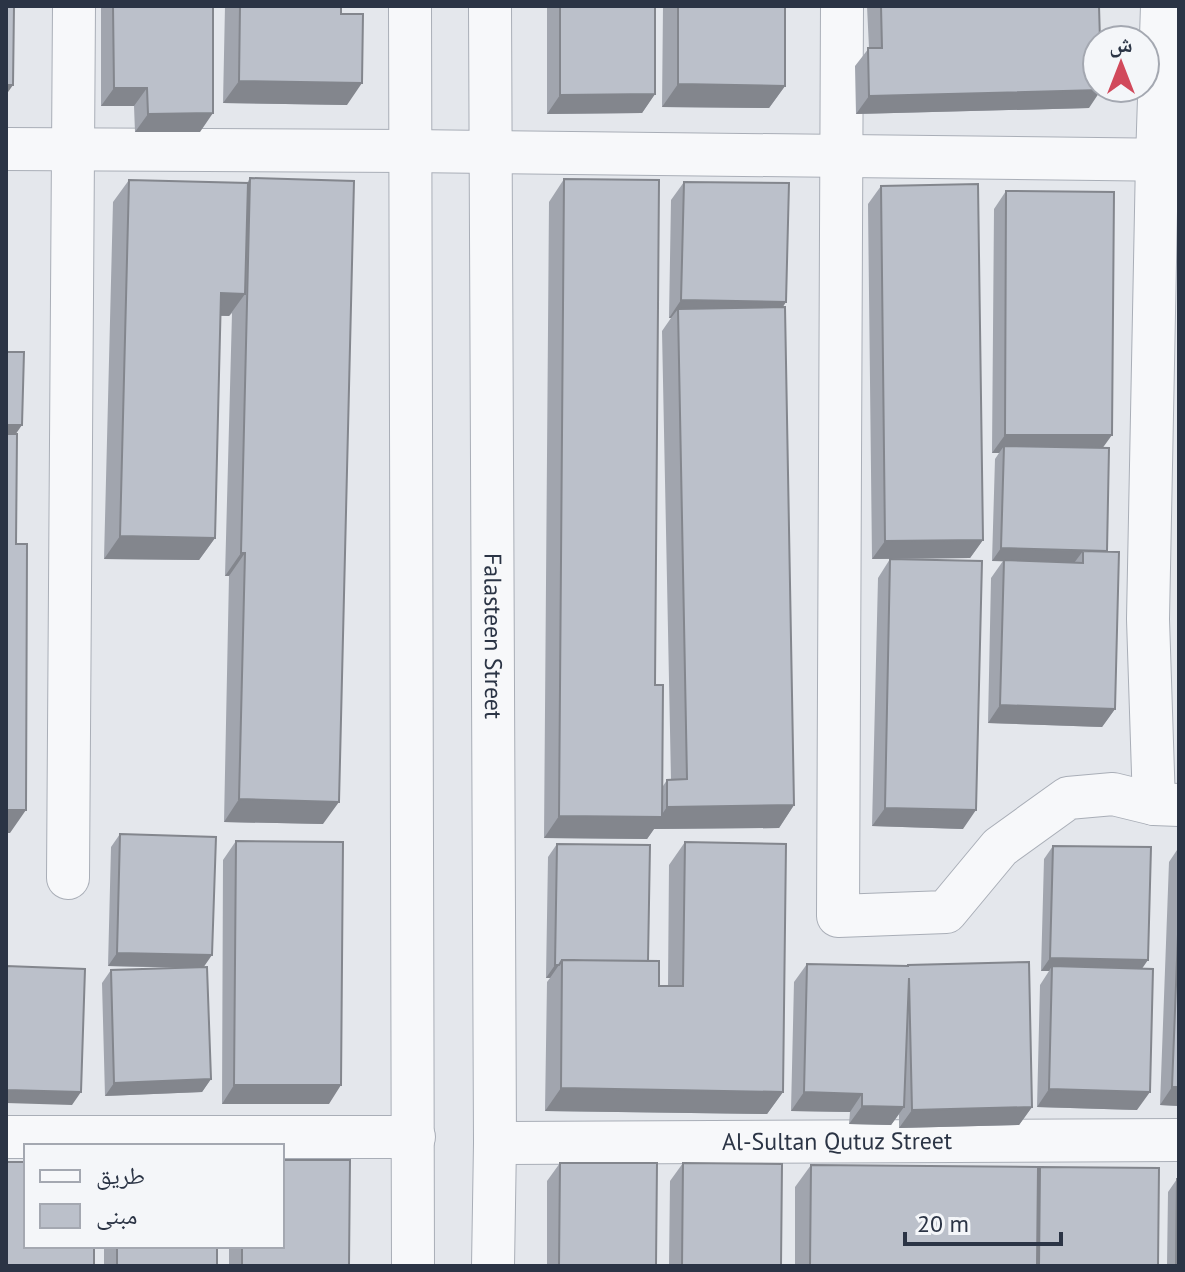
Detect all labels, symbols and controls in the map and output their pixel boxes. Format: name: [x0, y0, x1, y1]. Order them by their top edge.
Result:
north arrow: [1081, 24, 1161, 104]
text: ش: [1109, 30, 1133, 58]
street label: Falasteen Street: [477, 553, 509, 719]
street label: Al-Sultan Qutuz Street: [722, 1125, 952, 1157]
legend: [24, 1144, 284, 1248]
text: طريق: [96, 1160, 145, 1191]
scale bar: [905, 1196, 1061, 1246]
text: مبنى: [96, 1200, 137, 1231]
text: 20 m: [917, 1208, 969, 1239]

